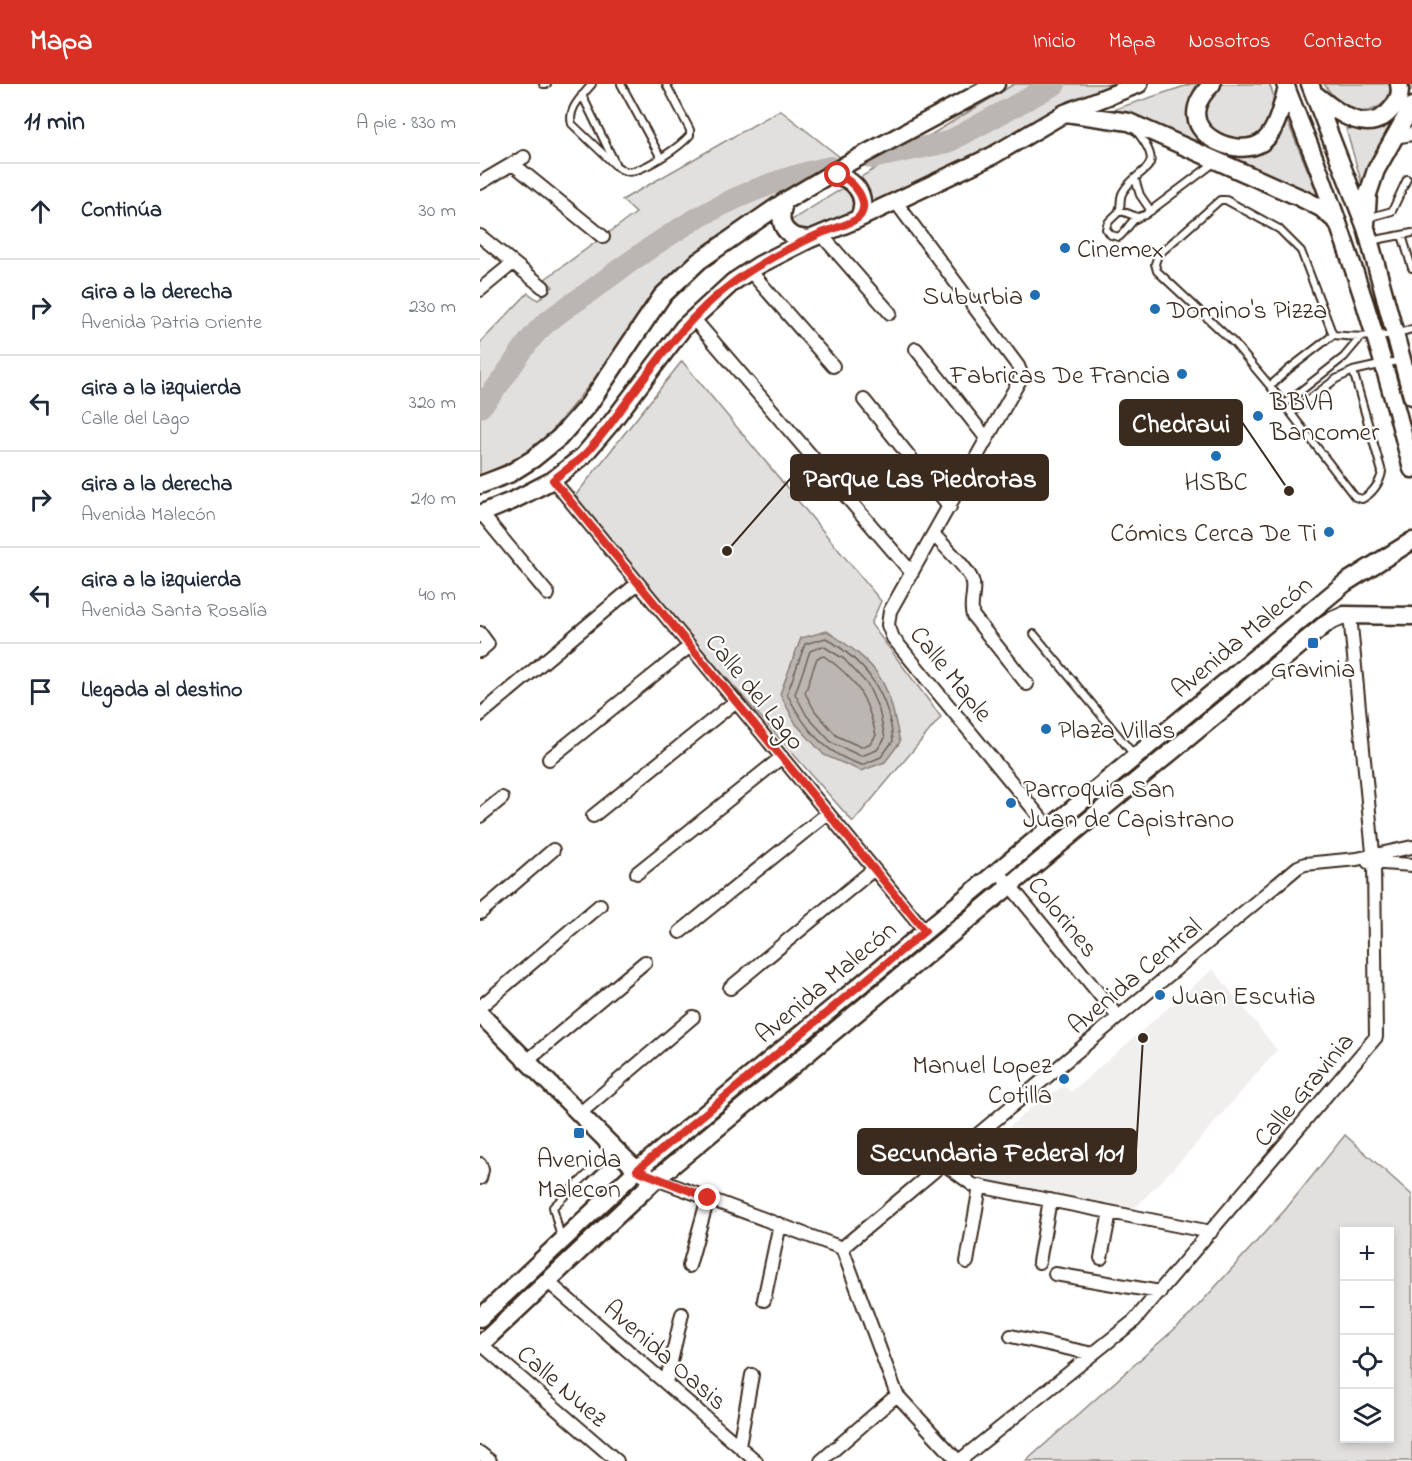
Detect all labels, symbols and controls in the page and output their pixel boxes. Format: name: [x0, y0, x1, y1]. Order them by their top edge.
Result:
text: Mapa: [30, 22, 92, 63]
text: Inicio: [1033, 27, 1076, 57]
text: Mapa: [1109, 27, 1156, 57]
text: Nosotros: [1189, 27, 1271, 57]
text: Contacto: [1304, 27, 1382, 57]
text: 11 min: [24, 104, 85, 142]
text: A pie · 830 m: [356, 109, 456, 138]
route start: [824, 161, 850, 187]
icon: ahead: [24, 195, 57, 228]
text: Continúa: [81, 195, 162, 227]
text: 30 m: [419, 197, 456, 226]
place label: Cinemex: [1077, 232, 1164, 270]
marker: Cinemex: [1058, 241, 1072, 255]
text: Gira a la derecha: [81, 277, 232, 309]
place label: Suburbia: [922, 279, 1023, 317]
marker: Suburbia: [1028, 288, 1042, 302]
icon: right: [24, 291, 57, 324]
text: 230 m: [409, 293, 456, 322]
place label: Domino's Pizza: [1166, 293, 1327, 331]
marker: Domino's Pizza: [1148, 302, 1162, 316]
text: Avenida Patria Oriente: [81, 309, 262, 338]
place label: Fabricas De Francia: [949, 358, 1170, 396]
marker: Fabricas De Francia: [1175, 367, 1189, 381]
text: Gira a la izquierda: [81, 373, 241, 405]
place label: BBVA Bancomer: [1269, 385, 1380, 453]
icon: left: [24, 387, 57, 420]
text: 320 m: [409, 389, 456, 418]
callout: Chedraui: [1120, 400, 1242, 445]
text: Calle del Lago: [81, 405, 190, 434]
text: Chedraui: [1132, 406, 1230, 445]
marker: BBVA Bancomer: [1251, 409, 1265, 423]
marker: HSBC: [1209, 449, 1223, 463]
callout: Parque Las Piedrotas: [791, 455, 1048, 500]
text: Parque Las Piedrotas: [803, 461, 1037, 500]
place label: HSBC: [1184, 465, 1248, 503]
text: Gira a la derecha: [81, 469, 232, 501]
icon: right: [24, 483, 57, 516]
text: 210 m: [411, 485, 456, 514]
text: Avenida Malecón: [81, 501, 216, 530]
place label: Cómics Cerca De Ti: [1110, 516, 1317, 554]
marker: Cómics Cerca De Ti: [1322, 525, 1336, 539]
text: Gira a la izquierda: [81, 565, 241, 597]
street label: Avenida Malecón: [1164, 568, 1322, 709]
icon: left: [24, 579, 57, 612]
text: 40 m: [419, 581, 456, 610]
text: Avenida Santa Rosalía: [81, 597, 267, 626]
street label: Calle Maple: [899, 618, 1001, 732]
street label: Calle del Lago: [694, 626, 813, 760]
marker: Gravinia: [1306, 636, 1320, 650]
place label: Gravinia: [1271, 652, 1355, 690]
icon: arrive: [24, 675, 57, 708]
text: Llegada al destino: [81, 675, 242, 707]
place label: Plaza Villas: [1058, 713, 1176, 751]
marker: Plaza Villas: [1039, 722, 1053, 736]
place label: Parroquia San Juan de Capistrano: [1023, 772, 1234, 840]
marker: Parroquia San Juan de Capistrano: [1004, 796, 1018, 810]
street label: Colorines: [1017, 869, 1106, 967]
street label: Avenida Central: [1060, 910, 1211, 1045]
street label: Avenida Malecón: [748, 913, 906, 1054]
place label: Juan Escutia: [1172, 979, 1316, 1017]
marker: Juan Escutia: [1153, 988, 1167, 1002]
street label: Calle Gravinia: [1246, 1025, 1365, 1157]
place label: Manuel Lopez Cotilla: [912, 1048, 1052, 1116]
marker: Manuel Lopez Cotilla: [1057, 1072, 1071, 1086]
marker: Avenida Malecon: [572, 1126, 586, 1140]
callout: Secundaria Federal 101: [858, 1129, 1136, 1174]
text: Secundaria Federal 101: [870, 1135, 1125, 1174]
place label: Avenida Malecon: [537, 1142, 621, 1210]
route end: [694, 1184, 720, 1210]
map controls: [1340, 1227, 1394, 1443]
button: +: [1340, 1227, 1394, 1281]
button: −: [1340, 1281, 1394, 1335]
street label: Avenida Oasis: [594, 1292, 734, 1421]
button: locate: [1340, 1335, 1394, 1389]
street label: Calle Nuez: [507, 1337, 615, 1438]
button: layers: [1340, 1389, 1394, 1443]

